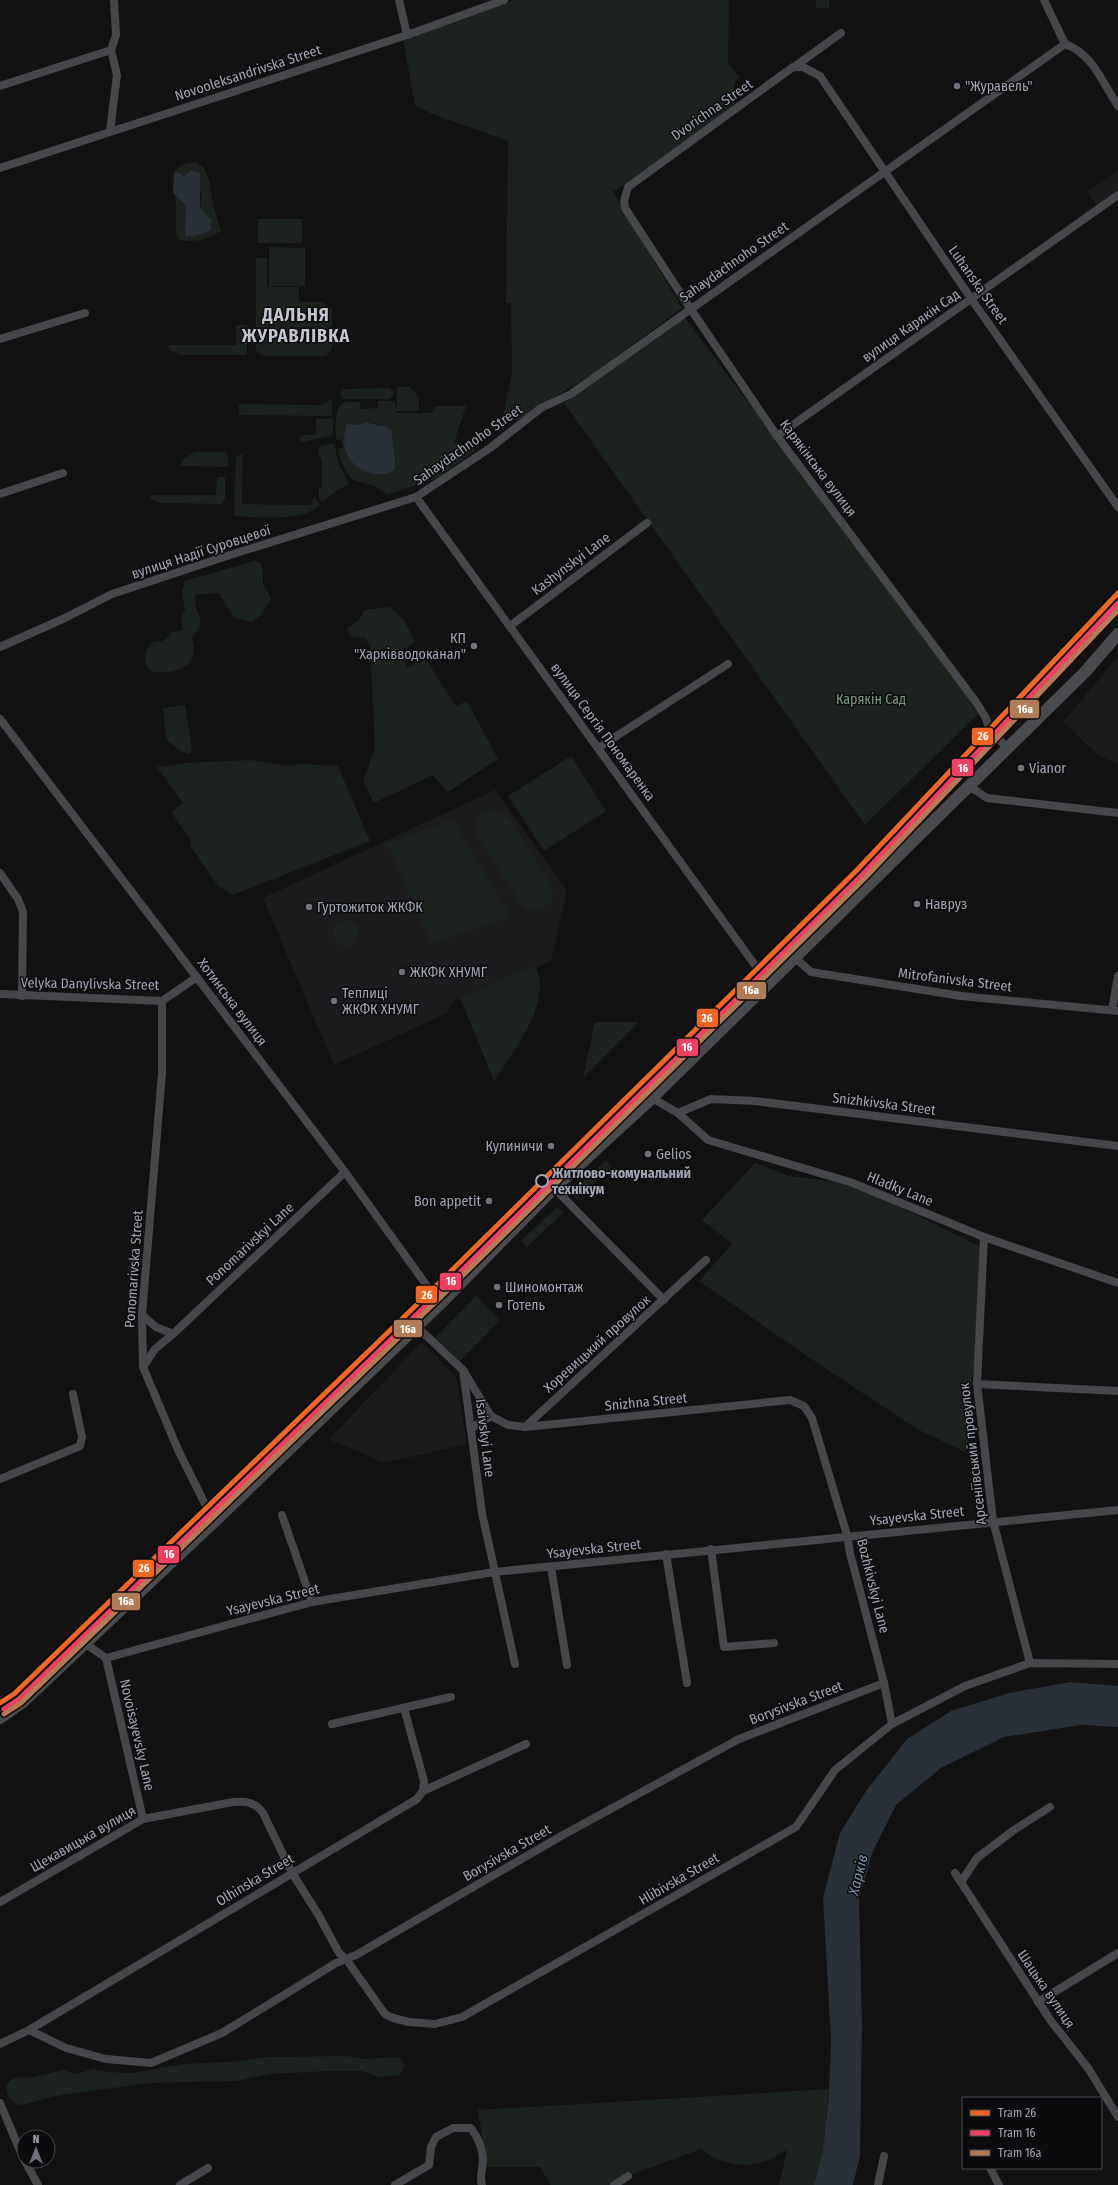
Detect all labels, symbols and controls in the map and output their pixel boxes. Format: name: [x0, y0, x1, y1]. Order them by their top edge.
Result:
street label: Novooleksandrivska Street: [173, 41, 324, 105]
street label: Dvorichna Street: [668, 75, 756, 144]
place label: "Журавель": [965, 78, 1033, 95]
marker: "Журавель": [952, 81, 962, 91]
street label: Sahaydachnoho Street: [676, 218, 792, 306]
street label: Luhanska Street: [945, 243, 1012, 328]
street label: вулиця Карякін Сад: [859, 286, 963, 366]
district label: ДАЛЬНЯ ЖУРАВЛІВКА: [241, 304, 350, 347]
street label: Sahaydachnoho Street: [410, 401, 526, 489]
street label: Карякінська вулиця: [776, 416, 860, 520]
street label: вулиця Надії Суровцевої: [130, 521, 273, 582]
street label: Kashynskyi Lane: [528, 529, 614, 599]
place label: КП "Харківводоканал": [354, 630, 466, 663]
marker: КП "Харківводоканал": [469, 641, 479, 651]
street label: вулиця Сергія Пономаренка: [547, 660, 659, 805]
park label: Карякін Сад: [836, 691, 906, 708]
line badge: 16a: [1009, 699, 1040, 719]
text: 16a: [1017, 703, 1033, 716]
line badge: 26: [971, 727, 994, 746]
text: 26: [977, 730, 989, 743]
line badge: 16: [951, 758, 974, 777]
place label: Vianor: [1029, 760, 1066, 777]
text: 16: [958, 762, 968, 775]
marker: Vianor: [1016, 763, 1026, 773]
place label: Навруз: [925, 896, 967, 913]
place label: Гуртожиток ЖКФК: [317, 899, 423, 916]
marker: Навруз: [912, 899, 922, 909]
marker: Гуртожиток ЖКФК: [304, 902, 314, 912]
street label: Хотинська вулиця: [194, 955, 270, 1049]
place label: ЖКФК ХНУМГ: [410, 964, 488, 981]
street label: Mitrofanivska Street: [897, 965, 1013, 995]
marker: ЖКФК ХНУМГ: [397, 967, 407, 977]
street label: Velyka Danylivska Street: [21, 974, 160, 994]
line badge: 16a: [736, 981, 767, 1000]
text: 16a: [743, 984, 759, 997]
place label: Теплиці ЖКФК ХНУМГ: [342, 985, 420, 1018]
marker: Теплиці ЖКФК ХНУМГ: [329, 996, 339, 1006]
line badge: 26: [696, 1008, 719, 1028]
text: 26: [701, 1012, 713, 1025]
line badge: 16: [676, 1038, 699, 1057]
text: 16: [682, 1041, 692, 1054]
street label: Snizhkivska Street: [831, 1089, 937, 1119]
place label: Кулиничи: [485, 1138, 543, 1155]
marker: Кулиничи: [546, 1141, 556, 1151]
place label: Gelios: [656, 1146, 692, 1163]
marker: Gelios: [643, 1149, 653, 1159]
place label: Житлово-комунальний технікум: [551, 1165, 691, 1198]
street label: Hladky Lane: [864, 1168, 936, 1210]
marker: Житлово-комунальний технікум: [535, 1174, 549, 1188]
place label: Bon appetit: [414, 1193, 481, 1210]
marker: Bon appetit: [484, 1196, 494, 1206]
street label: Ponomarivskyi Lane: [203, 1199, 298, 1289]
street label: Ponomarivska Street: [121, 1209, 147, 1328]
line badge: 16: [439, 1272, 462, 1291]
text: 16: [446, 1275, 456, 1288]
place label: Шиномонтаж: [505, 1279, 583, 1296]
marker: Шиномонтаж: [492, 1282, 502, 1292]
line badge: 26: [415, 1285, 438, 1304]
text: 26: [421, 1289, 433, 1302]
street label: Хоревицький провулок: [540, 1291, 654, 1396]
place label: Готель: [507, 1297, 545, 1314]
marker: Готель: [494, 1300, 504, 1310]
line badge: 16a: [393, 1319, 423, 1338]
text: 16a: [400, 1323, 416, 1336]
street label: Арсеніївський провулок: [956, 1382, 990, 1526]
street label: Snizhna Street: [604, 1389, 688, 1415]
street label: Isaivskyi Lane: [472, 1398, 498, 1478]
street label: Ysayevska Street: [869, 1503, 965, 1529]
street label: Ysayevska Street: [546, 1536, 642, 1562]
street label: Bozhkivskyi Lane: [853, 1537, 893, 1635]
line badge: 16: [157, 1545, 180, 1564]
text: 16: [164, 1548, 174, 1561]
line badge: 26: [132, 1559, 155, 1578]
text: 26: [138, 1562, 150, 1575]
street label: Ysayevska Street: [225, 1580, 321, 1620]
line badge: 16a: [111, 1592, 141, 1611]
text: 16a: [118, 1595, 134, 1608]
street label: Borysivska Street: [747, 1677, 845, 1729]
street label: Novoisayevsky Lane: [116, 1678, 158, 1792]
street label: Щекавицька вулиця: [27, 1802, 139, 1876]
street label: Borysivska Street: [460, 1821, 554, 1885]
street label: Hlibivska Street: [636, 1849, 722, 1909]
street label: Olhinska Street: [213, 1850, 297, 1910]
water label: Харків: [844, 1853, 872, 1898]
street label: Шацька вулиця: [1014, 1947, 1078, 2031]
legend: [962, 2097, 1102, 2169]
text: Tram 26: [998, 2106, 1036, 2120]
text: Tram 16: [998, 2126, 1036, 2140]
north arrow: [16, 2129, 56, 2169]
text: N: [33, 2133, 39, 2146]
text: Tram 16a: [998, 2146, 1042, 2160]

